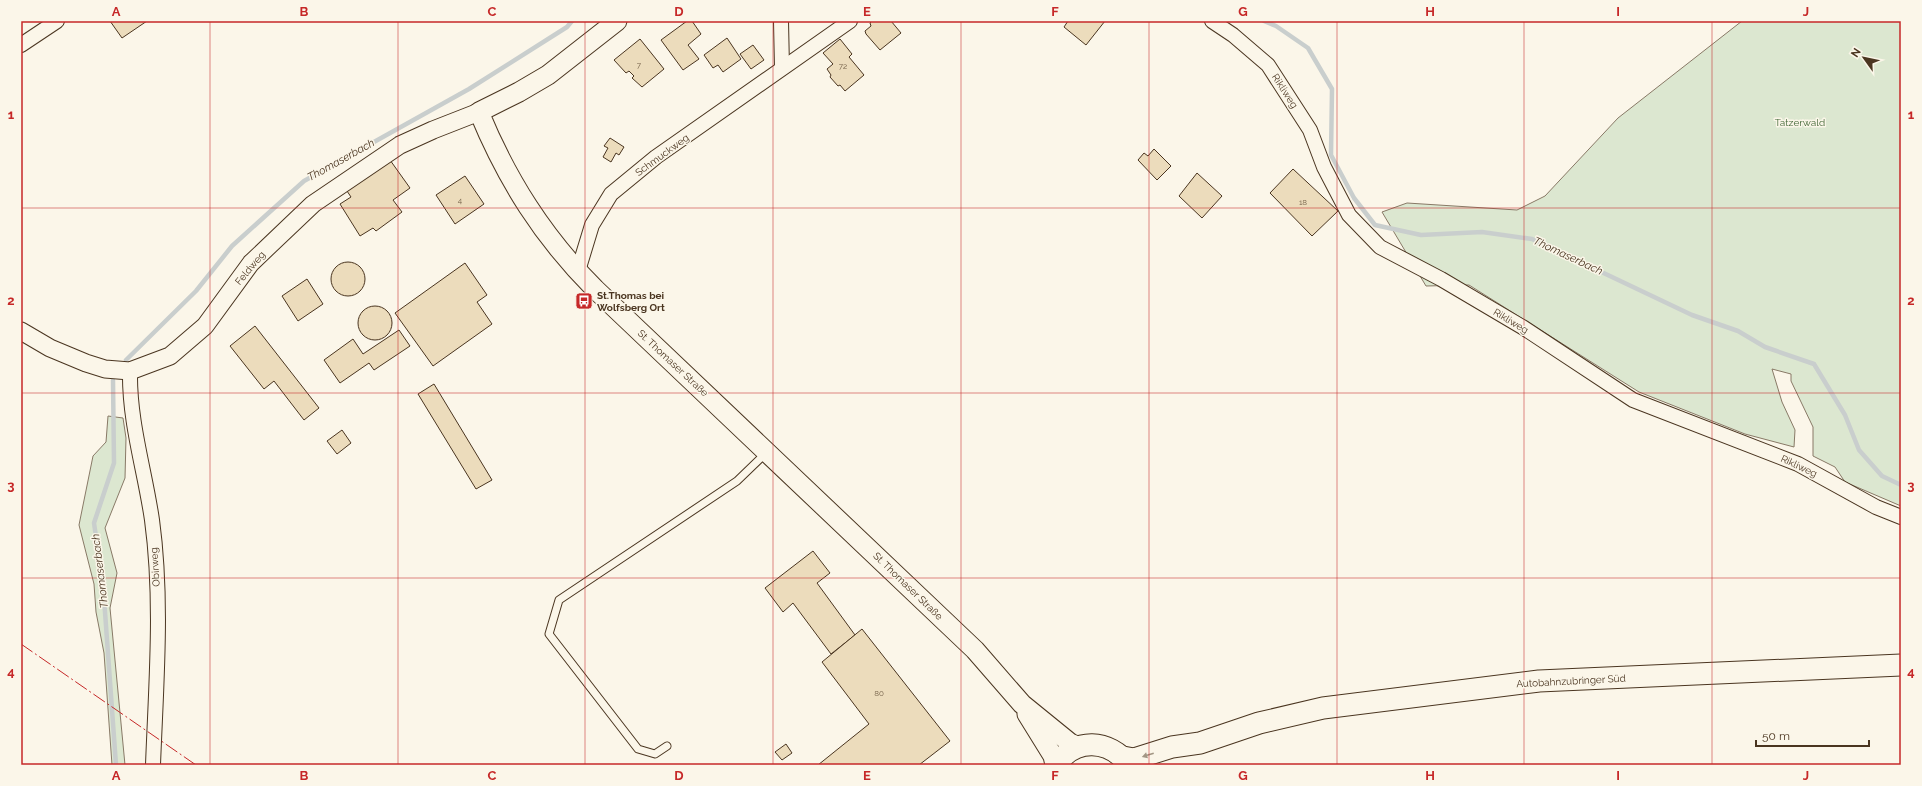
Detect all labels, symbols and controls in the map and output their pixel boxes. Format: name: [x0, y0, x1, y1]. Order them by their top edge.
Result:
text: A: [112, 4, 121, 19]
text: B: [300, 4, 309, 19]
text: C: [488, 4, 497, 19]
text: D: [674, 4, 684, 19]
text: E: [863, 4, 871, 19]
text: F: [1051, 4, 1059, 19]
text: G: [1238, 4, 1248, 19]
text: H: [1425, 4, 1435, 19]
text: I: [1616, 4, 1620, 19]
text: J: [1803, 4, 1809, 19]
north arrow: [1844, 38, 1884, 78]
text: N: [1848, 46, 1864, 60]
house number: 7: [637, 60, 642, 70]
house number: 72: [839, 61, 847, 71]
street label: Rikliweg: [1270, 72, 1300, 110]
text: 1: [8, 107, 15, 122]
text: 1: [1908, 107, 1915, 122]
park label: Tatzerwald: [1775, 117, 1825, 128]
street label: Schmuckweg: [633, 132, 691, 178]
water label: Thomaserbach: [305, 136, 377, 184]
house number: 4: [458, 195, 463, 205]
house number: 18: [1299, 197, 1307, 207]
water label: Thomaserbach: [1531, 234, 1605, 278]
street label: Feldweg: [233, 249, 267, 287]
place label: St.Thomas bei Wolfsberg Ort: [597, 290, 665, 313]
bus stop icon: St.Thomas bei Wolfsberg Ort: [574, 291, 594, 311]
text: 2: [7, 293, 15, 308]
text: 2: [1907, 293, 1915, 308]
street label: Rikliweg: [1492, 306, 1530, 336]
street label: St. Thomaser Straße: [636, 328, 711, 399]
street label: Rikliweg: [1779, 453, 1819, 479]
text: 3: [7, 478, 15, 493]
text: 3: [1907, 478, 1915, 493]
water label: Thomaserbach: [89, 533, 111, 609]
street label: Obirweg: [148, 547, 162, 587]
street label: St. Thomaser Straße: [871, 550, 945, 622]
text: 4: [7, 664, 15, 679]
text: 4: [1907, 664, 1915, 679]
street label: Autobahnzubringer Süd: [1516, 673, 1626, 689]
house number: 80: [874, 688, 884, 698]
scale bar: [1756, 722, 1869, 748]
text: 50 m: [1762, 729, 1790, 743]
one-way arrow: [1142, 752, 1154, 758]
text: A: [112, 768, 121, 783]
text: B: [300, 768, 309, 783]
text: C: [488, 768, 497, 783]
text: D: [674, 768, 684, 783]
text: E: [863, 768, 871, 783]
text: F: [1051, 768, 1059, 783]
text: G: [1238, 768, 1248, 783]
text: H: [1425, 768, 1435, 783]
text: I: [1616, 768, 1620, 783]
text: J: [1803, 768, 1809, 783]

